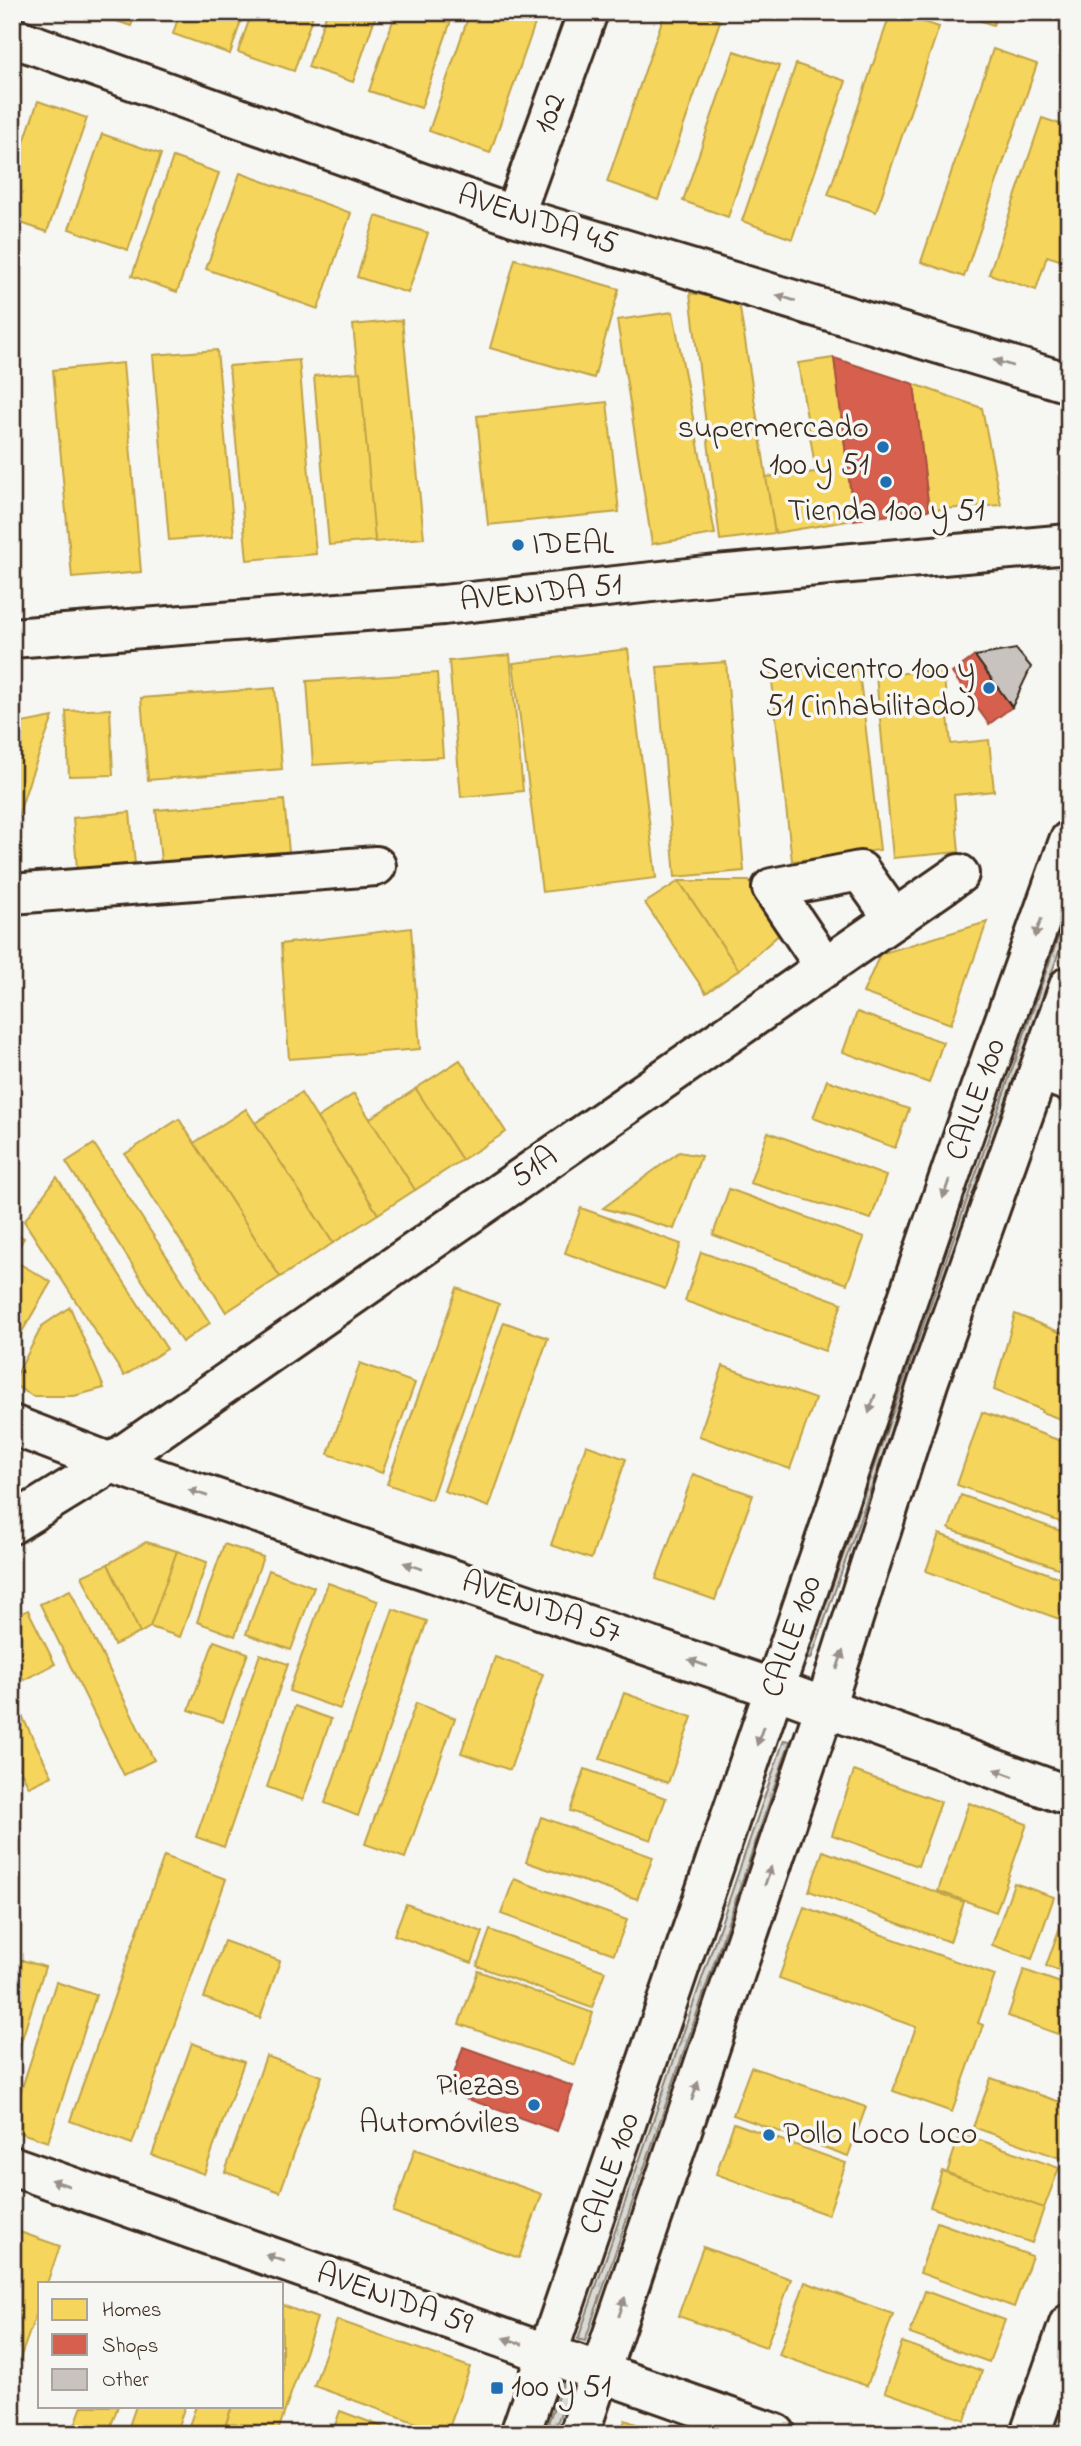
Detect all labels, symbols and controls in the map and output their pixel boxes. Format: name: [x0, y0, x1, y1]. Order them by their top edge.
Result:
street label: 102: [522, 87, 580, 141]
street label: AVENIDA 45: [451, 173, 623, 269]
one-way arrow: [775, 292, 796, 302]
one-way arrow: [993, 358, 1014, 368]
place label: supermercado 100 y 51: [678, 406, 869, 490]
marker: supermercado 100 y 51: [875, 439, 891, 455]
marker: Tienda 100 y 51: [878, 474, 894, 490]
place label: Tienda 100 y 51: [787, 489, 985, 536]
place label: IDEAL: [532, 522, 614, 569]
marker: IDEAL: [510, 537, 526, 553]
street label: AVENIDA 51: [458, 562, 624, 626]
place label: Servicentro 100 y 51 (inhabilitado): [759, 647, 975, 731]
marker: Servicentro 100 y 51 (inhabilitado): [981, 680, 997, 696]
one-way arrow: [1032, 918, 1043, 939]
street label: CALLE 100: [934, 1033, 1020, 1167]
street label: 51A: [502, 1135, 568, 1201]
one-way arrow: [940, 1179, 951, 1200]
one-way arrow: [866, 1394, 877, 1415]
one-way arrow: [187, 1487, 208, 1498]
one-way arrow: [403, 1560, 424, 1571]
street label: AVENIDA 57: [455, 1560, 627, 1658]
street label: CALLE 100: [750, 1570, 836, 1704]
one-way arrow: [835, 1650, 846, 1671]
one-way arrow: [687, 1657, 708, 1668]
one-way arrow: [754, 1725, 765, 1746]
one-way arrow: [994, 1767, 1015, 1778]
one-way arrow: [763, 1865, 774, 1886]
place label: Piezas Automóviles: [359, 2064, 520, 2148]
one-way arrow: [690, 2081, 701, 2102]
marker: Piezas Automóviles: [526, 2097, 542, 2113]
street label: CALLE 100: [568, 2107, 654, 2241]
place label: Pollo Loco Loco: [783, 2112, 977, 2159]
marker: Pollo Loco Loco: [761, 2127, 777, 2143]
one-way arrow: [49, 2177, 70, 2188]
street label: AVENIDA 59: [310, 2251, 479, 2349]
one-way arrow: [264, 2252, 285, 2263]
legend: [38, 2282, 284, 2408]
text: Homes: [102, 2296, 162, 2326]
one-way arrow: [617, 2296, 628, 2317]
text: Shops: [102, 2332, 159, 2362]
one-way arrow: [502, 2335, 523, 2346]
place label: 100 y 51: [511, 2365, 611, 2412]
text: Other: [102, 2366, 149, 2396]
marker: 100 y 51: [489, 2380, 505, 2396]

